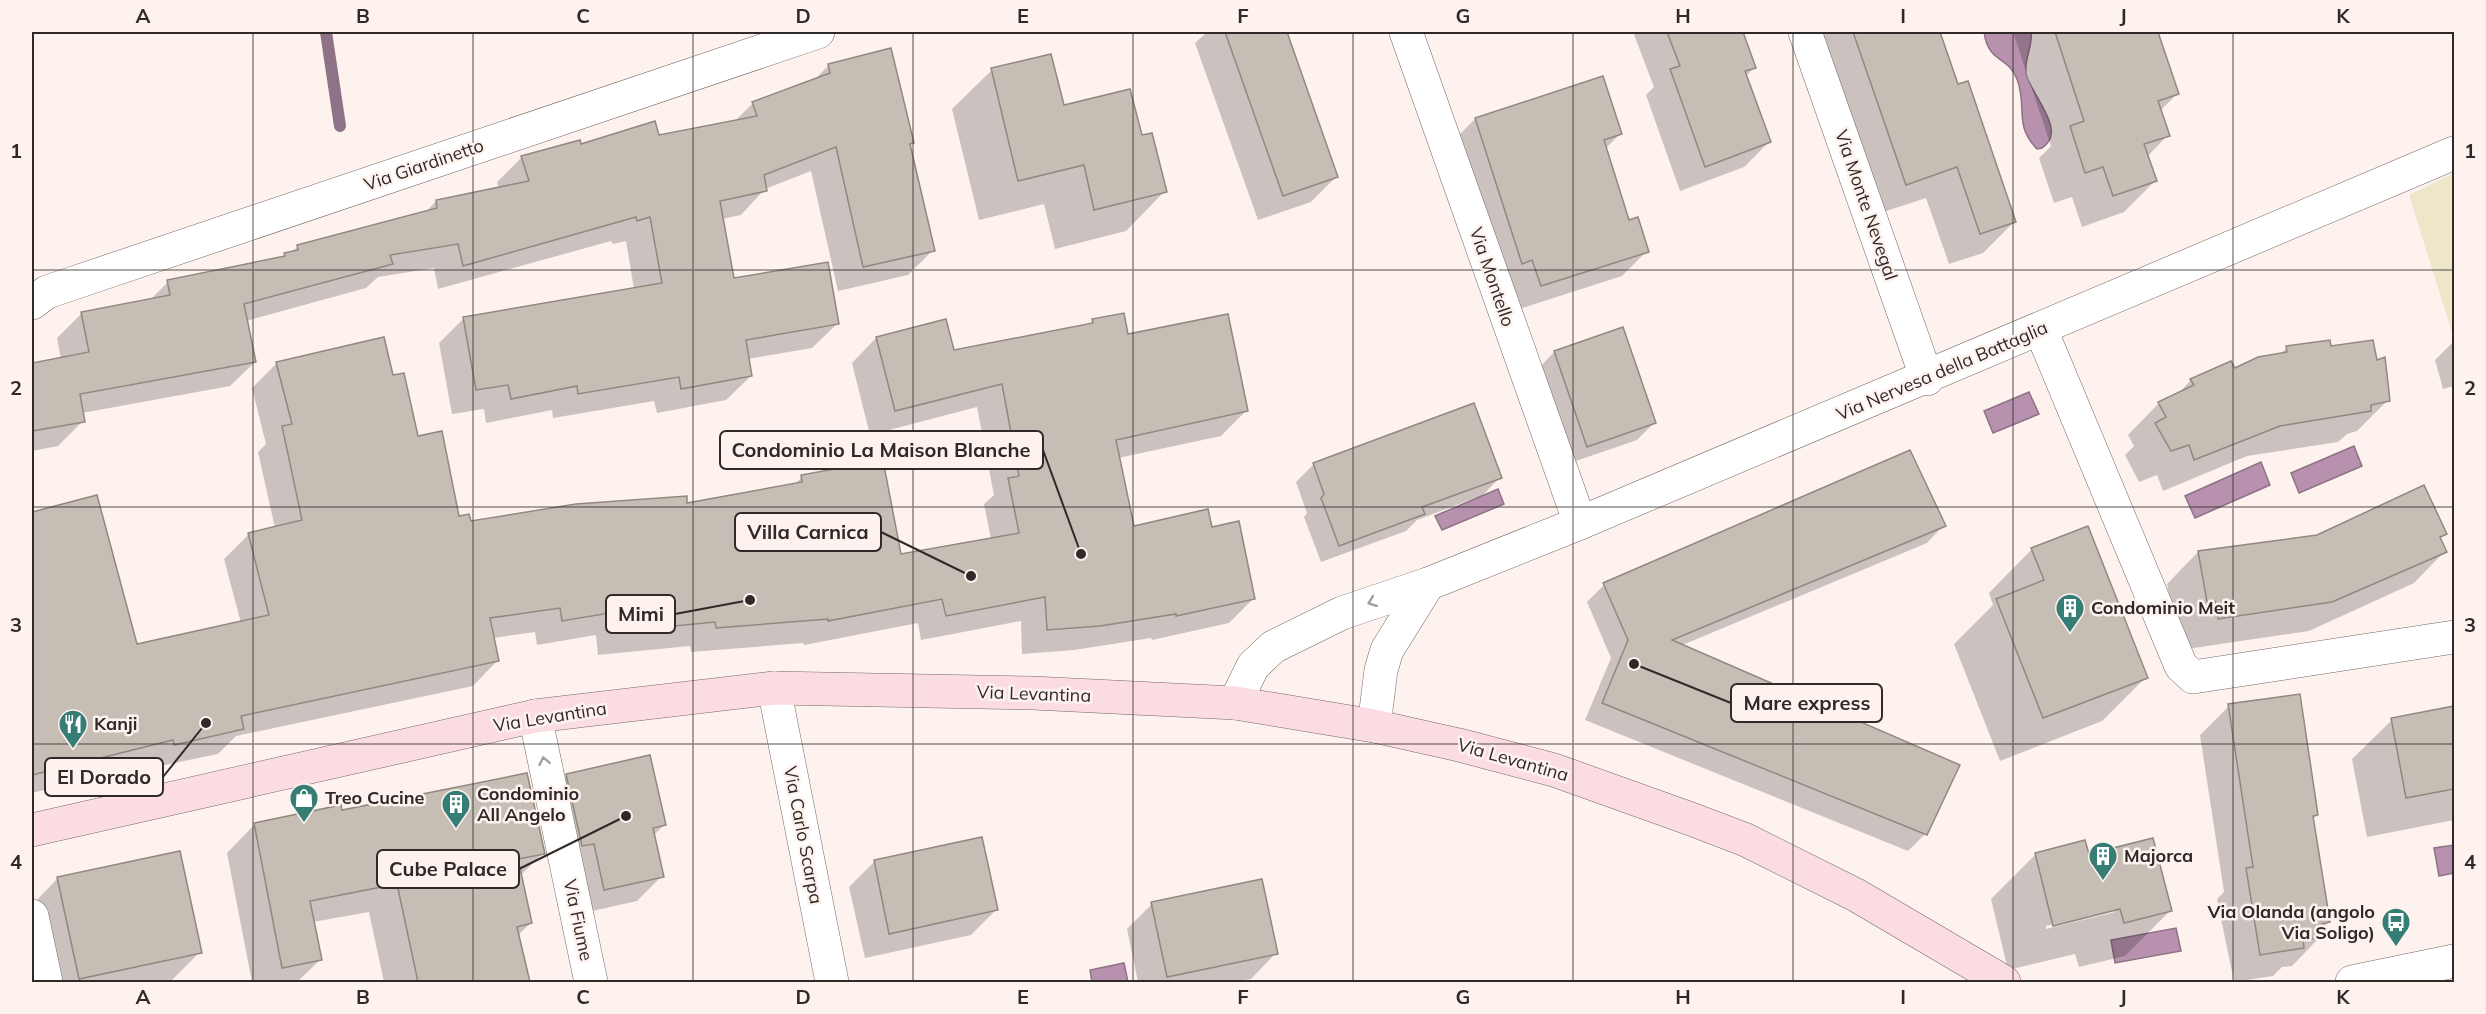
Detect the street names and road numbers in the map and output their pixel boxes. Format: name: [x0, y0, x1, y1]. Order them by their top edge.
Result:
street label: Via Monte Nevegal: [1830, 127, 1903, 283]
street label: Via Giardinetto: [361, 133, 487, 196]
street label: Via Montello: [1465, 224, 1520, 329]
street label: Via Nervesa della Battaglia: [1833, 316, 2051, 426]
street label: Via Levantina: [976, 680, 1092, 707]
street label: Via Levantina: [492, 696, 608, 737]
street label: Via Levantina: [1455, 733, 1571, 786]
street label: Via Carlo Scarpa: [779, 764, 828, 906]
street label: Via Fiume: [559, 877, 598, 963]

